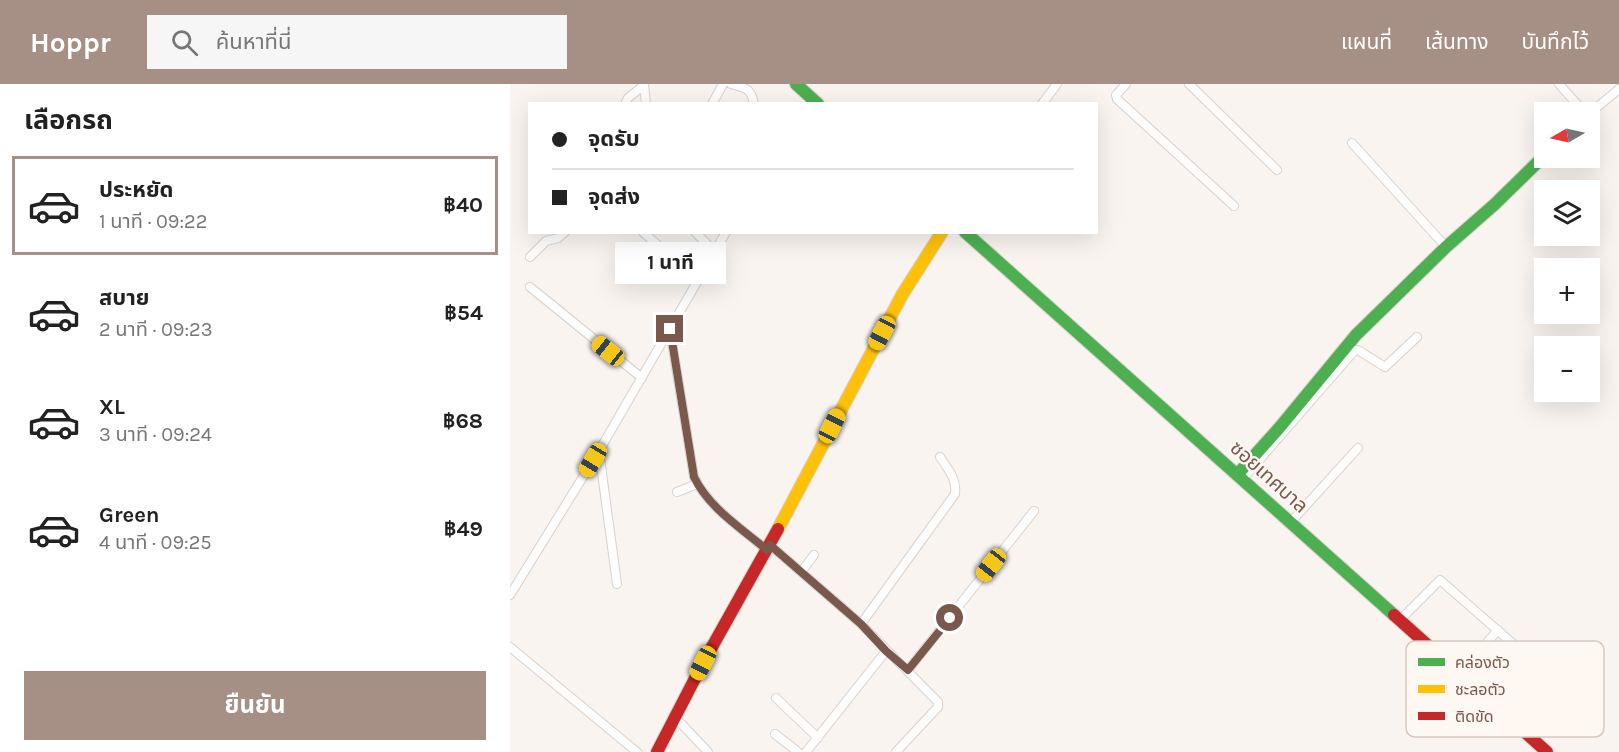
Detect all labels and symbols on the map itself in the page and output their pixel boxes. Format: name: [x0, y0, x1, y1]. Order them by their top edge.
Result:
north arrow: [1534, 102, 1600, 168]
callout: 1 นาที: [614, 242, 726, 284]
car: [866, 313, 898, 353]
route end: [656, 315, 683, 342]
car: [588, 333, 628, 369]
car: [816, 406, 848, 446]
street label: ซอยเทศบาล: [1225, 436, 1313, 518]
car: [576, 440, 610, 480]
car: [973, 545, 1009, 585]
route start: [936, 604, 963, 631]
legend: [1406, 641, 1604, 737]
car: [687, 643, 719, 683]
text: คล่องตัว: [1455, 653, 1510, 672]
text: ชะลอตัว: [1455, 680, 1506, 699]
text: ติดขัด: [1455, 707, 1494, 726]

